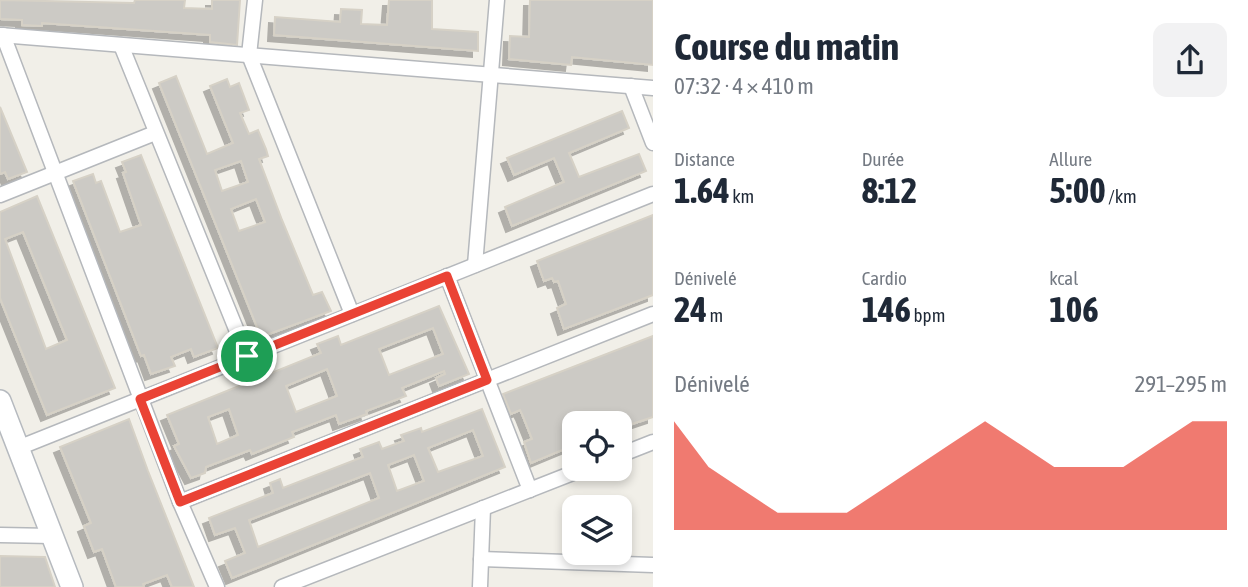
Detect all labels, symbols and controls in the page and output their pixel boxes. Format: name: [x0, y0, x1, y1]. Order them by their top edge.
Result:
button: share: [1153, 23, 1227, 97]
text: Course du matin: [674, 25, 899, 68]
text: 07:32 · 4 × 410 m: [674, 73, 814, 99]
text: Distance: [674, 148, 735, 170]
text: Durée: [862, 148, 904, 170]
text: Allure: [1049, 148, 1092, 170]
text: 1.64: [674, 170, 730, 210]
text: 8:12: [862, 170, 917, 210]
text: 5:00: [1049, 170, 1106, 210]
text: km: [730, 185, 754, 207]
text: /km: [1106, 185, 1137, 207]
text: Dénivelé: [674, 267, 737, 289]
text: Cardio: [862, 267, 907, 289]
text: kcal: [1049, 267, 1078, 289]
text: 24: [674, 289, 707, 329]
text: 146: [862, 289, 911, 329]
text: 106: [1049, 289, 1099, 329]
text: m: [707, 304, 723, 326]
text: bpm: [911, 304, 945, 326]
pin: [217, 326, 277, 386]
icon: arrive: [228, 337, 266, 375]
text: Dénivelé: [674, 371, 750, 397]
text: 291–295 m: [1134, 371, 1227, 397]
map controls: [562, 411, 632, 565]
button: locate: [562, 411, 632, 481]
button: layers: [562, 495, 632, 565]

